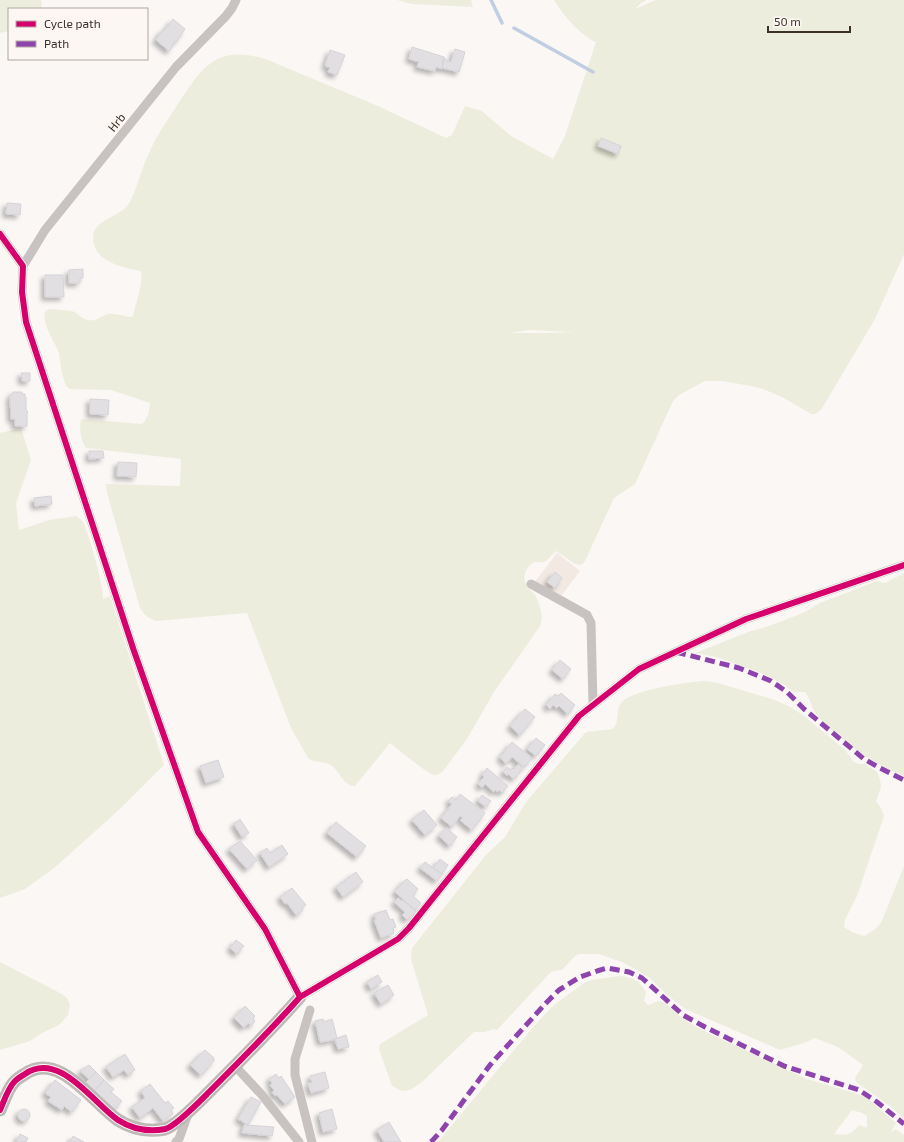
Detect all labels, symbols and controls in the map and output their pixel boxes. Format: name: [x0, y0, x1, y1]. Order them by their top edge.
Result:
legend: [8, 8, 148, 60]
scale bar: [768, 8, 850, 34]
text: 50 m: [774, 14, 801, 28]
text: Cycle path: [44, 16, 101, 30]
text: Path: [44, 36, 69, 50]
street label: Hrb: [104, 110, 128, 134]

